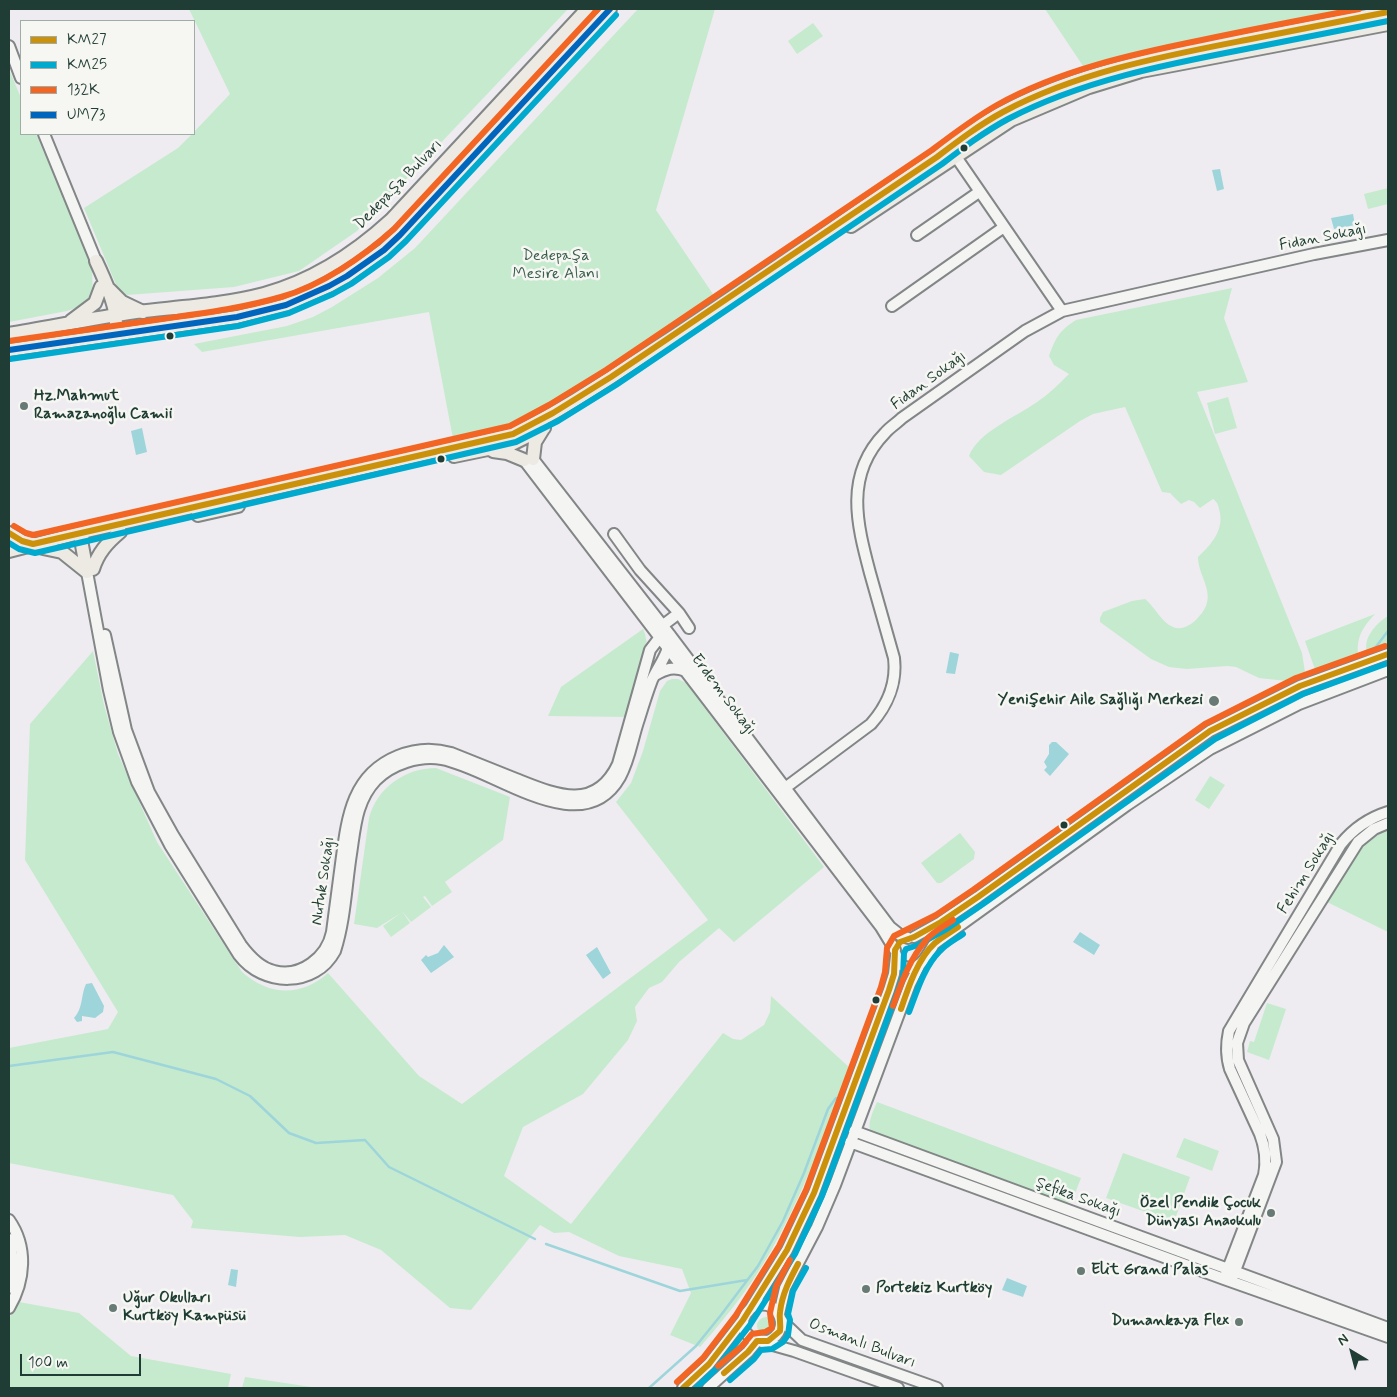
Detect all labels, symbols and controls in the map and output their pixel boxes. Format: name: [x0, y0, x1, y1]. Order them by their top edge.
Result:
legend: [20, 20, 195, 135]
text: KM27: [67, 30, 106, 50]
text: KM25: [67, 55, 107, 75]
text: 132K: [67, 80, 100, 100]
text: UM73: [67, 105, 105, 125]
street label: Dedepaşa Bulvarı: [351, 136, 447, 234]
unlabelled marker: [959, 143, 969, 153]
street label: Fidan Sokağı: [1278, 220, 1368, 256]
park label: Dedepaşa Mesire Alanı: [512, 247, 600, 285]
unlabelled marker: [165, 331, 175, 341]
street label: Fidan Sokağı: [888, 347, 970, 415]
place label: Hz.Mahmut Ramazanoğlu Camii: [34, 387, 172, 425]
marker: Hz.Mahmut Ramazanoğlu Camii: [18, 400, 30, 412]
unlabelled marker: [436, 454, 446, 464]
street label: Erdem Sokağı: [686, 651, 760, 739]
place label: Yenişehir Aile Sağlığı Merkezi: [998, 691, 1203, 711]
marker: Yenişehir Aile Sağlığı Merkezi: [1207, 694, 1221, 708]
unlabelled marker: [1059, 820, 1069, 830]
street label: Fehim Sokağı: [1274, 828, 1340, 918]
street label: Nutuk Sokağı: [308, 835, 340, 927]
unlabelled marker: [871, 995, 881, 1005]
street label: Şefika Sokağı: [1033, 1174, 1123, 1222]
place label: Özel Pendik Çocuk Dünyası Anaokulu: [1140, 1194, 1261, 1232]
marker: Özel Pendik Çocuk Dünyası Anaokulu: [1265, 1207, 1277, 1219]
place label: Elit Grand Palas: [1091, 1261, 1208, 1281]
marker: Elit Grand Palas: [1075, 1265, 1087, 1277]
place label: Portekiz Kurtköy: [876, 1279, 992, 1299]
marker: Portekiz Kurtköy: [860, 1283, 872, 1295]
place label: Uğur Okulları Kurtköy Kampüsü: [123, 1289, 246, 1327]
marker: Uğur Okulları Kurtköy Kampüsü: [107, 1302, 119, 1314]
place label: Dumankaya Flex: [1111, 1312, 1229, 1332]
street label: Osmanlı Bulvarı: [806, 1315, 918, 1373]
marker: Dumankaya Flex: [1233, 1316, 1245, 1328]
north arrow: [1327, 1327, 1377, 1377]
text: N: [1334, 1330, 1352, 1350]
scale bar: [22, 1344, 144, 1376]
text: 100 m: [28, 1353, 68, 1373]

